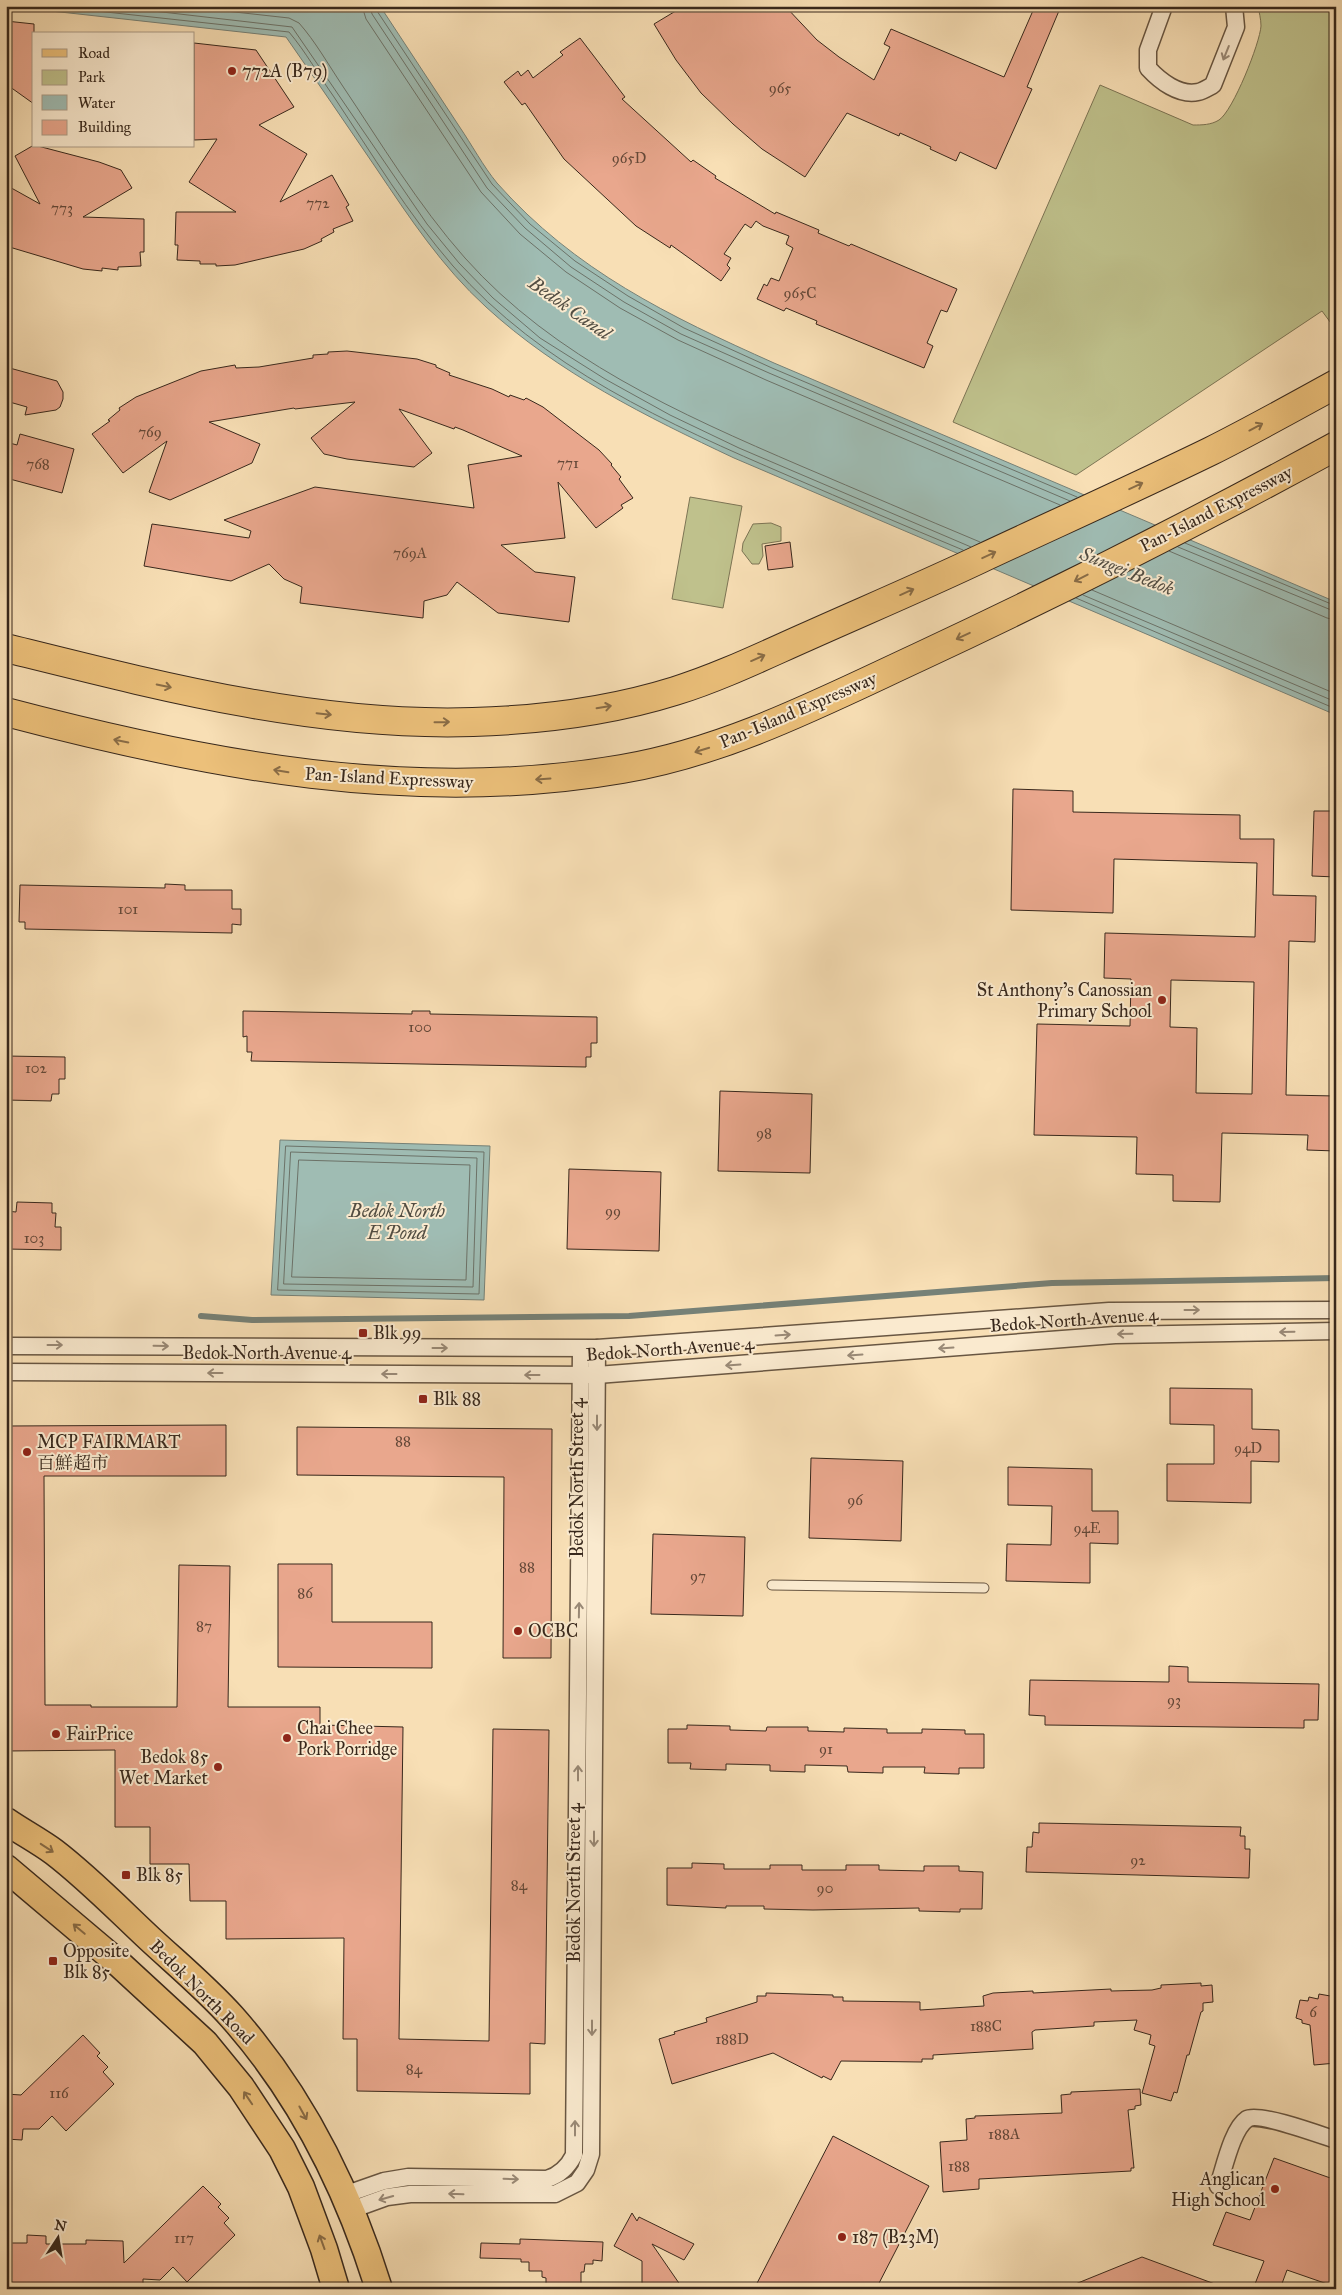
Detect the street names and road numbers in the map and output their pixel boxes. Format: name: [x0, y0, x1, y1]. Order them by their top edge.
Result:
street label: Pan-Island Expressway: [1136, 461, 1297, 557]
street label: Pan-Island Expressway: [716, 667, 880, 753]
street label: Pan-Island Expressway: [304, 763, 474, 793]
street label: Bedok North Avenue 4: [989, 1303, 1160, 1337]
street label: Bedok North Avenue 4: [585, 1332, 756, 1366]
street label: Bedok North Avenue 4: [183, 1342, 352, 1364]
street label: Bedok North Street 4: [566, 1397, 588, 1558]
street label: Bedok North Street 4: [563, 1802, 585, 1963]
street label: Bedok North Road: [145, 1935, 259, 2049]

